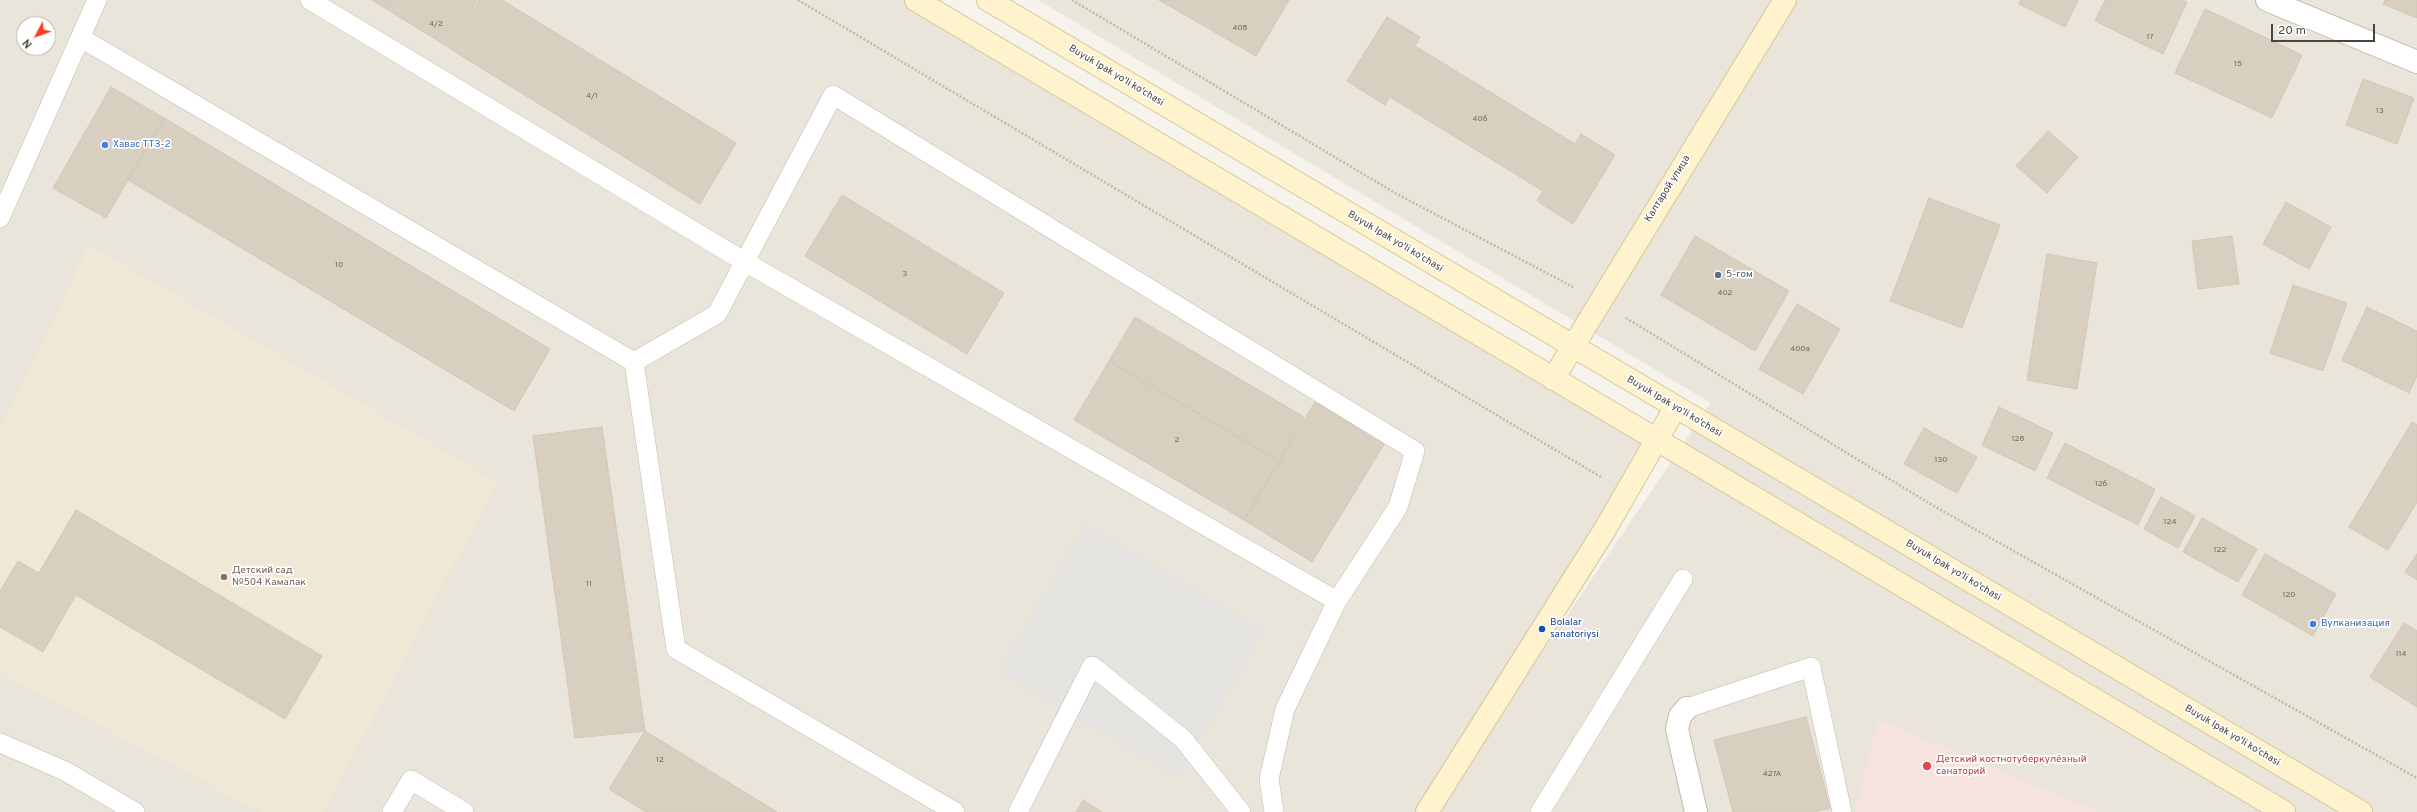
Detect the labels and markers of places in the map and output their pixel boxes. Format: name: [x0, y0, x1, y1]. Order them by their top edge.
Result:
place label: Хавас ТТЗ-2: [113, 139, 171, 151]
marker: Хавас ТТЗ-2: [100, 140, 110, 150]
place label: 5-гом: [1726, 269, 1753, 281]
marker: 5-гом: [1713, 270, 1723, 280]
place label: Детский сад №504 Камалак: [232, 565, 306, 588]
marker: Детский сад №504 Камалак: [219, 572, 229, 582]
place label: Bolalar sanatoriysi: [1550, 617, 1599, 640]
place label: Вулканизация: [2321, 618, 2390, 630]
marker: Вулканизация: [2308, 619, 2318, 629]
marker: Bolalar sanatoriysi: [1537, 624, 1547, 634]
place label: Детский костнотуберкулёзный санаторий: [1936, 754, 2087, 778]
marker: Детский костнотуберкулёзный санаторий: [1921, 760, 1933, 772]

